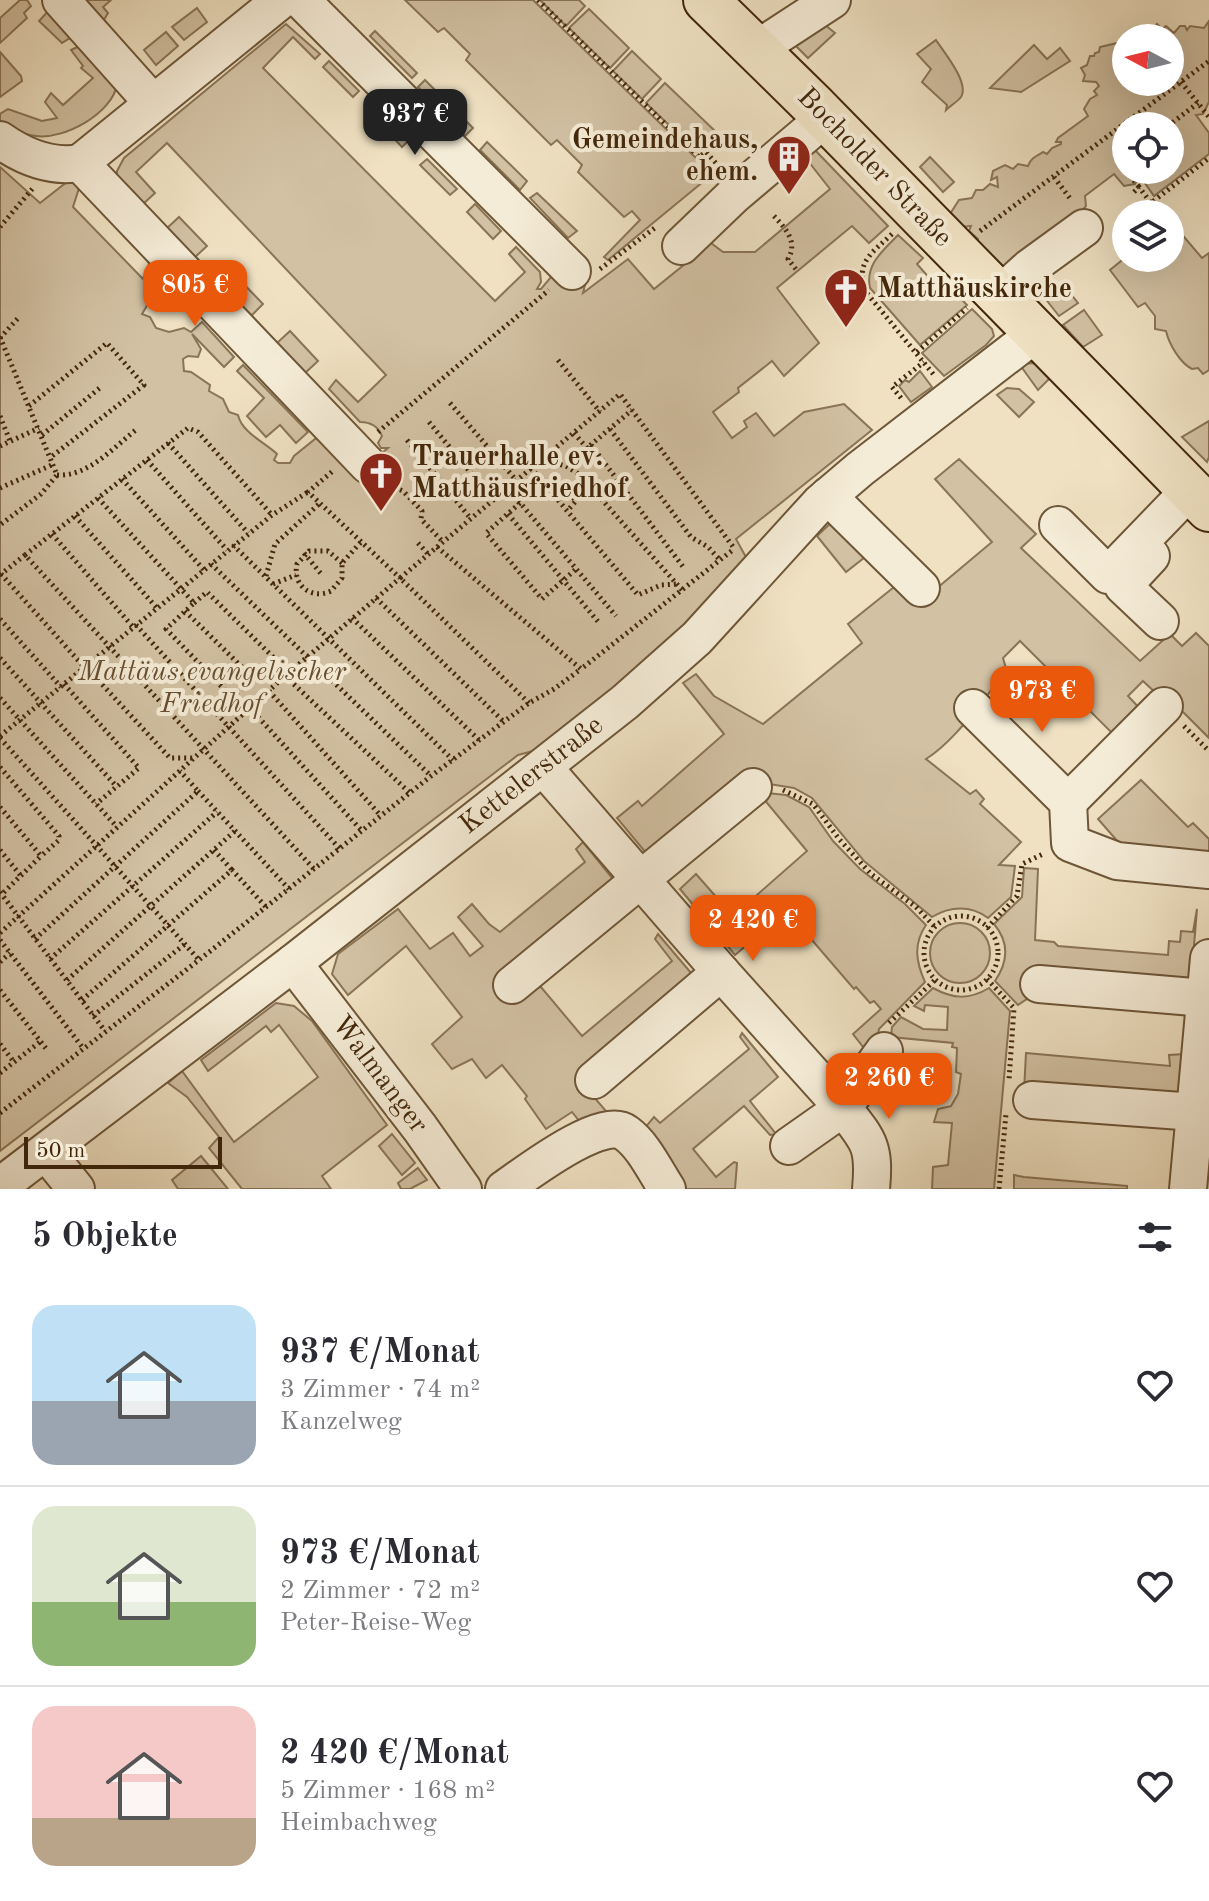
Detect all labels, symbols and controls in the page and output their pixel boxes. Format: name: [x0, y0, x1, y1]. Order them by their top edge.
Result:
north arrow: [1112, 24, 1184, 96]
map controls: [1112, 24, 1184, 272]
street label: Bocholder Straße: [791, 83, 957, 253]
pin: 937 €: [359, 89, 471, 157]
text: 937 €: [381, 102, 449, 128]
button: locate: [1112, 112, 1184, 184]
place label: Gemeindehaus, ehem.: [572, 127, 758, 187]
building icon: Gemeindehaus, ehem.: [765, 133, 813, 196]
button: layers: [1112, 200, 1184, 272]
pin: 805 €: [139, 260, 251, 328]
church icon: Matthäuskirche: [822, 266, 870, 329]
text: 805 €: [161, 273, 229, 299]
place label: Matthäuskirche: [877, 276, 1072, 304]
place label: Trauerhalle ev. Matthäusfriedhof: [412, 444, 629, 504]
church icon: Trauerhalle ev. Matthäusfriedhof: [357, 450, 405, 513]
park label: Mattäus evangelischer Friedhof: [77, 659, 347, 719]
pin: 973 €: [986, 666, 1098, 734]
text: 973 €: [1008, 679, 1076, 705]
street label: Kettelerstraße: [455, 712, 609, 840]
pin: 2 420 €: [679, 895, 827, 963]
text: 2 420 €: [708, 908, 798, 934]
street label: Walmanger: [326, 1011, 432, 1139]
pin: 2 260 €: [815, 1053, 963, 1121]
text: 2 260 €: [844, 1066, 934, 1092]
scale bar: [24, 1133, 222, 1169]
text: 50 m: [36, 1140, 85, 1162]
icon: filters: [1133, 1215, 1177, 1259]
text: 5 Objekte: [32, 1220, 178, 1254]
text: 937 €/Monat: [280, 1336, 480, 1370]
icon: home: [96, 1337, 192, 1433]
icon: heart: [1133, 1363, 1177, 1407]
text: 3 Zimmer · 74 m²: [280, 1377, 480, 1403]
text: Kanzelweg: [280, 1409, 402, 1435]
text: 973 €/Monat: [280, 1537, 480, 1571]
icon: home: [96, 1538, 192, 1634]
icon: heart: [1133, 1564, 1177, 1608]
text: 2 Zimmer · 72 m²: [280, 1578, 480, 1604]
text: Peter-Reise-Weg: [280, 1610, 471, 1636]
text: 2 420 €/Monat: [280, 1737, 509, 1771]
icon: home: [96, 1738, 192, 1834]
icon: heart: [1133, 1764, 1177, 1808]
text: 5 Zimmer · 168 m²: [280, 1778, 495, 1804]
text: Heimbachweg: [280, 1810, 437, 1836]

